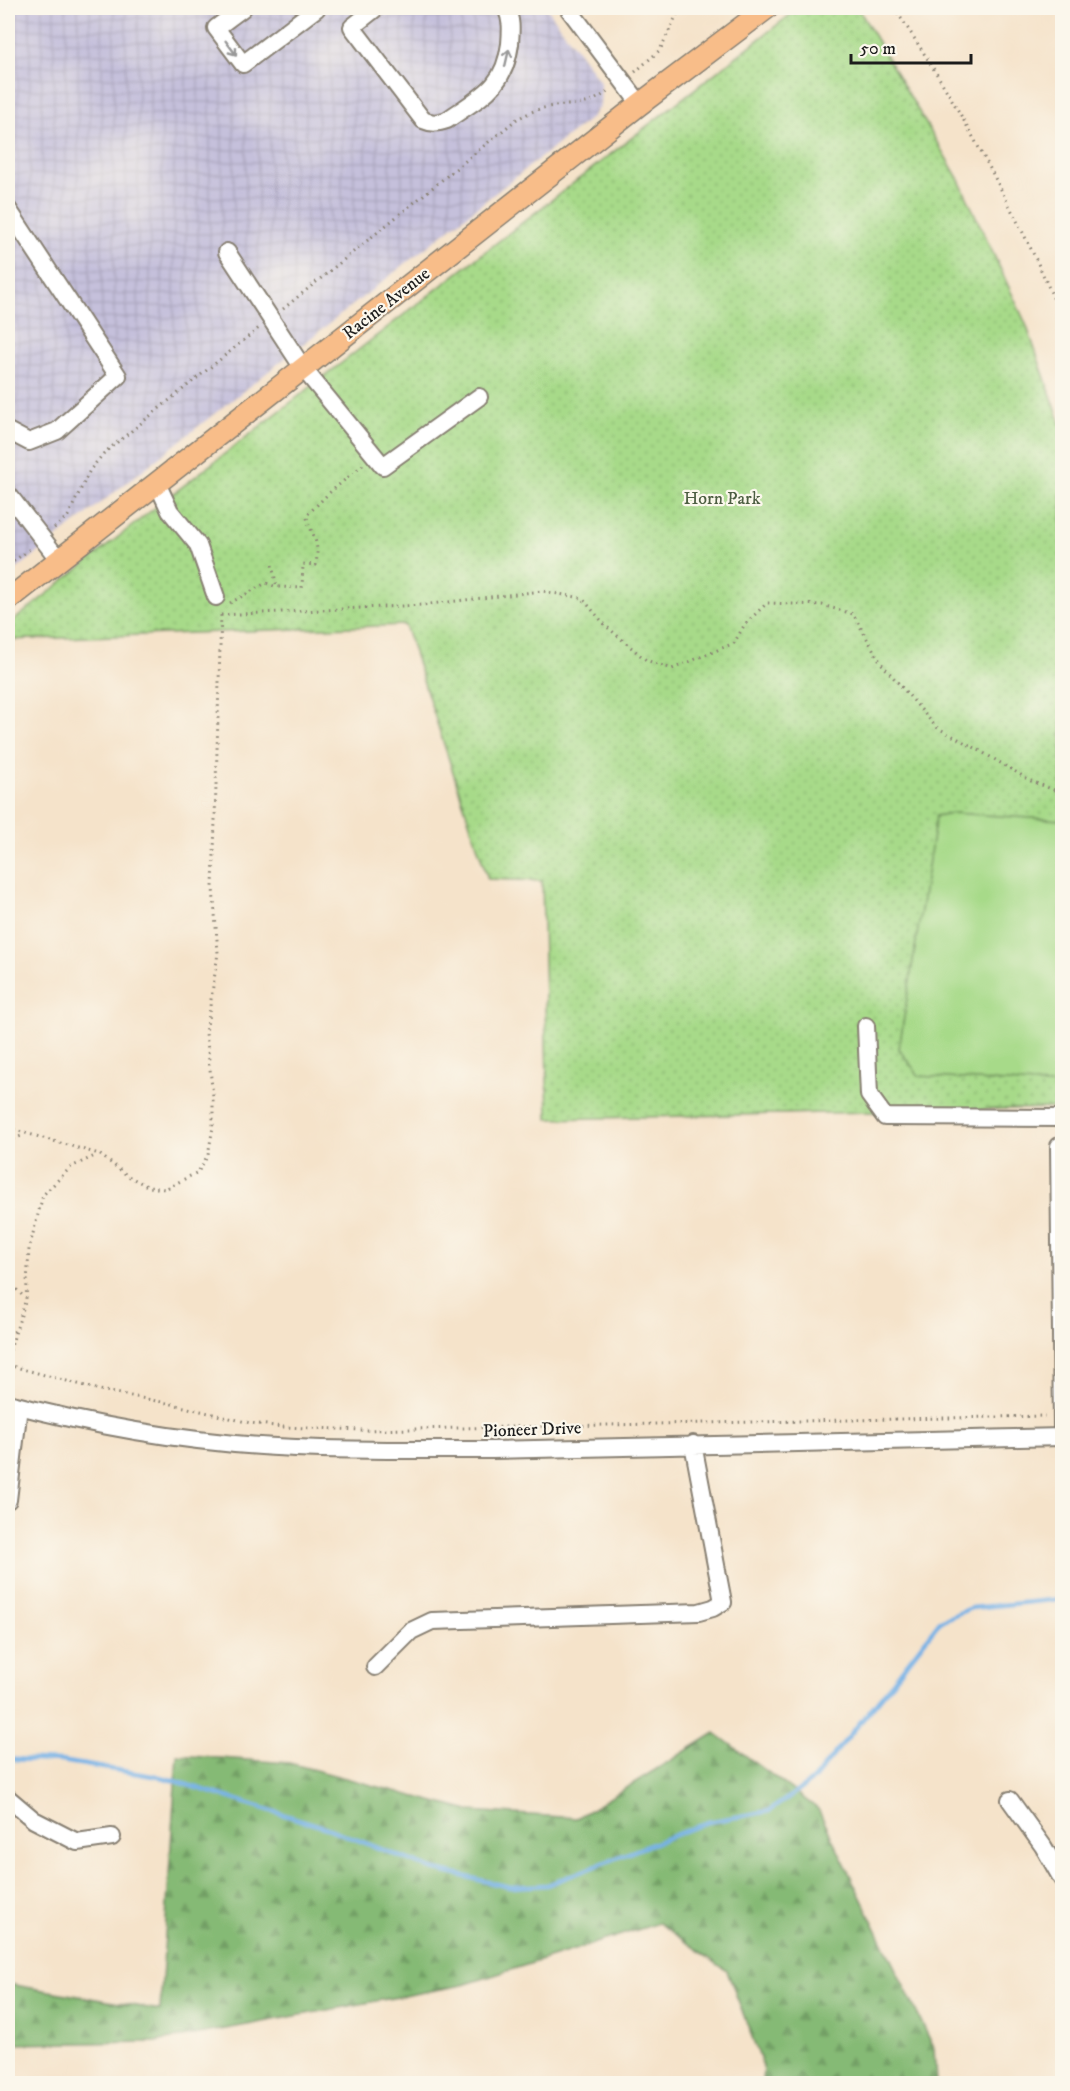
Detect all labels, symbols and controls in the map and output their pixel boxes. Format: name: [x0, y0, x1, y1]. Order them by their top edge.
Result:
scale bar: [851, 27, 971, 65]
text: 50 m: [860, 38, 896, 60]
one-way arrow: [225, 39, 237, 55]
one-way arrow: [502, 48, 513, 68]
street label: Racine Avenue: [339, 263, 435, 345]
park label: Horn Park: [683, 488, 761, 510]
street label: Pioneer Drive: [482, 1417, 582, 1443]

